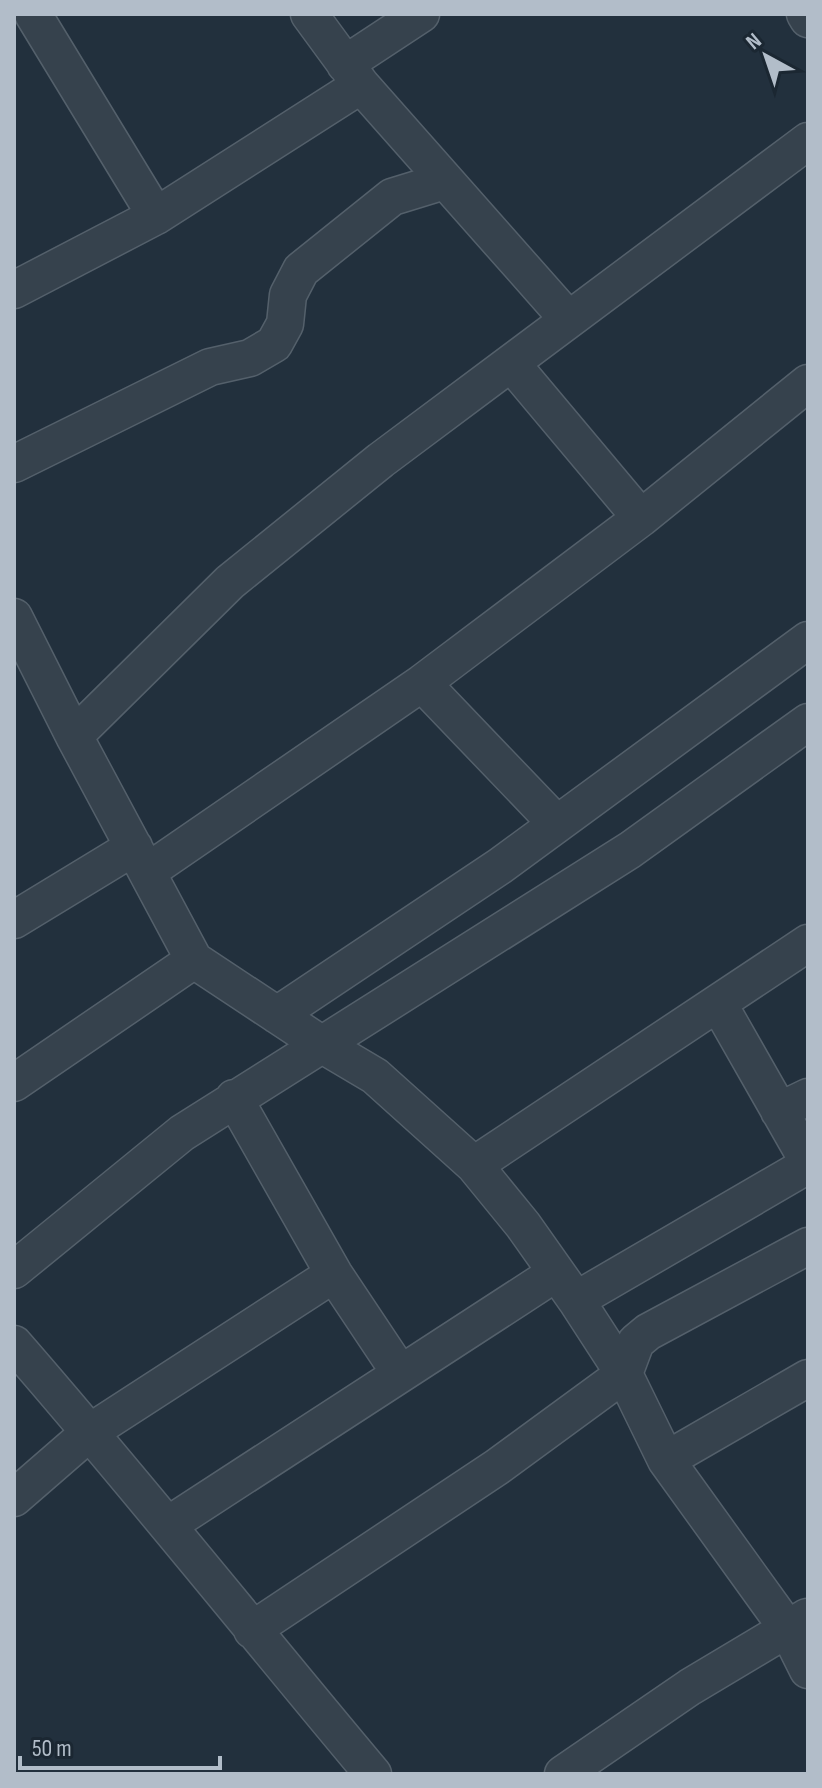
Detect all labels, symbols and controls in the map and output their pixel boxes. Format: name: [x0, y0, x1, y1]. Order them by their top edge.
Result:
north arrow: [726, 16, 806, 96]
text: N: [741, 28, 767, 56]
scale bar: [20, 1720, 220, 1770]
text: 50 m: [32, 1734, 72, 1763]

